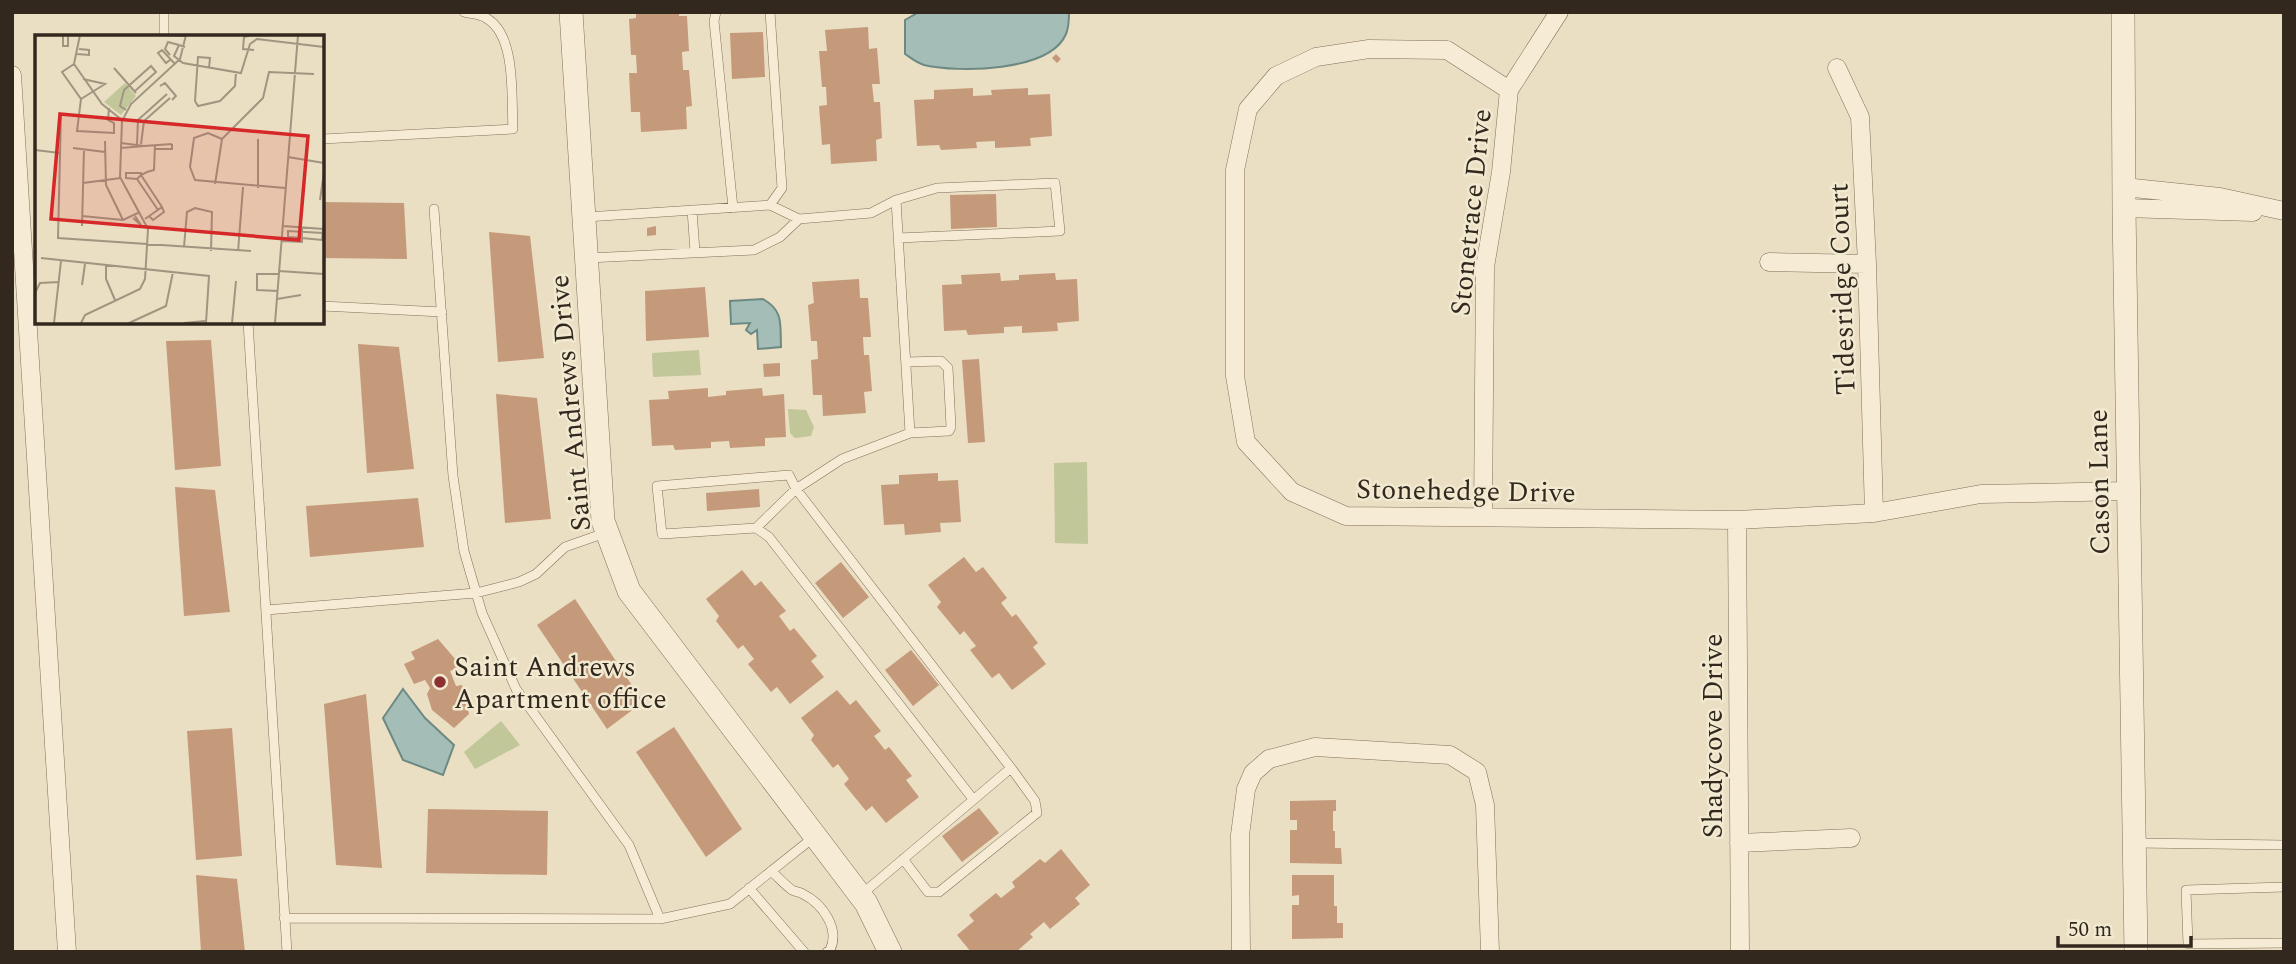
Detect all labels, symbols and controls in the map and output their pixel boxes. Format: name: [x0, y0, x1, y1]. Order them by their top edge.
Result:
inset map: [35, 35, 324, 324]
street label: Stonetrace Drive: [1439, 107, 1504, 318]
street label: Tidesridge Court: [1817, 182, 1868, 396]
street label: Saint Andrews Drive: [538, 273, 603, 533]
street label: Cason Lane: [2077, 409, 2122, 555]
street label: Stonehedge Drive: [1356, 468, 1576, 515]
street label: Shadycove Drive: [1692, 634, 1735, 838]
place label: Saint Andrews Apartment office: [454, 646, 667, 721]
marker: Saint Andrews Apartment office: [432, 674, 448, 690]
scale bar: [2058, 904, 2191, 948]
text: 50 m: [2068, 914, 2112, 946]

